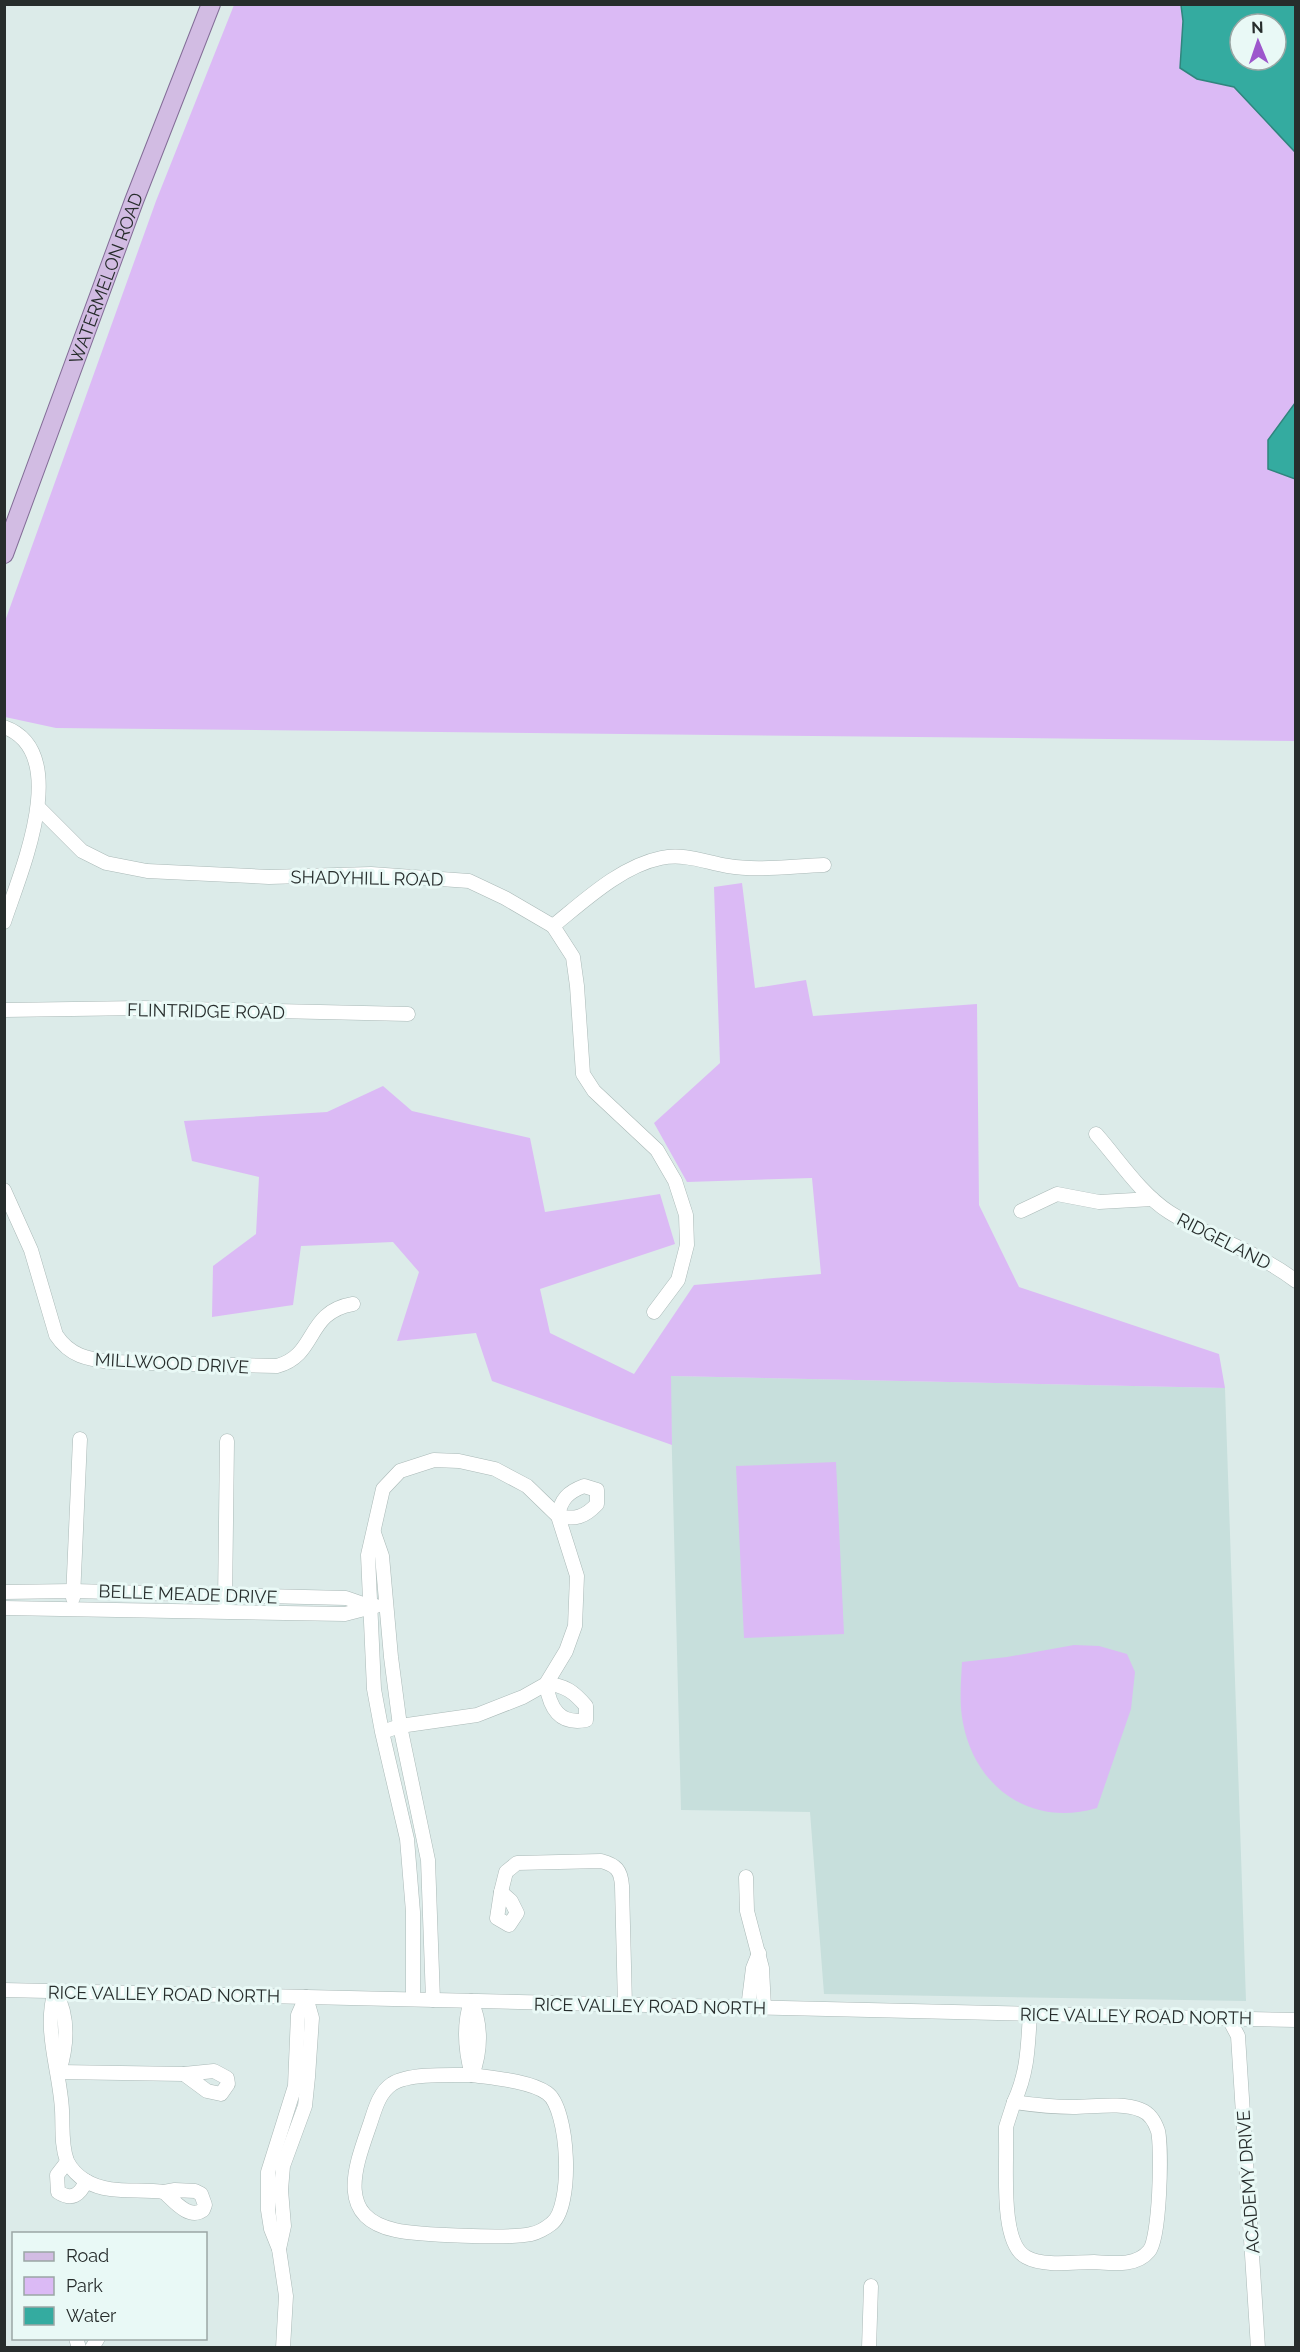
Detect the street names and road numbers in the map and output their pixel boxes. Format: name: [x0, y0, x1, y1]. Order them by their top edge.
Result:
street label: WATERMELON ROAD: [64, 189, 147, 367]
street label: SHADYHILL ROAD: [290, 866, 444, 890]
street label: FLINTRIDGE ROAD: [127, 999, 285, 1023]
street label: RIDGELAND: [1174, 1208, 1274, 1274]
street label: MILLWOOD DRIVE: [94, 1348, 250, 1378]
street label: BELLE MEADE DRIVE: [98, 1580, 278, 1608]
street label: RICE VALLEY ROAD NORTH: [48, 1981, 280, 2007]
street label: RICE VALLEY ROAD NORTH: [534, 1993, 766, 2019]
street label: RICE VALLEY ROAD NORTH: [1020, 2003, 1252, 2029]
street label: ACADEMY DRIVE: [1233, 2110, 1263, 2254]

